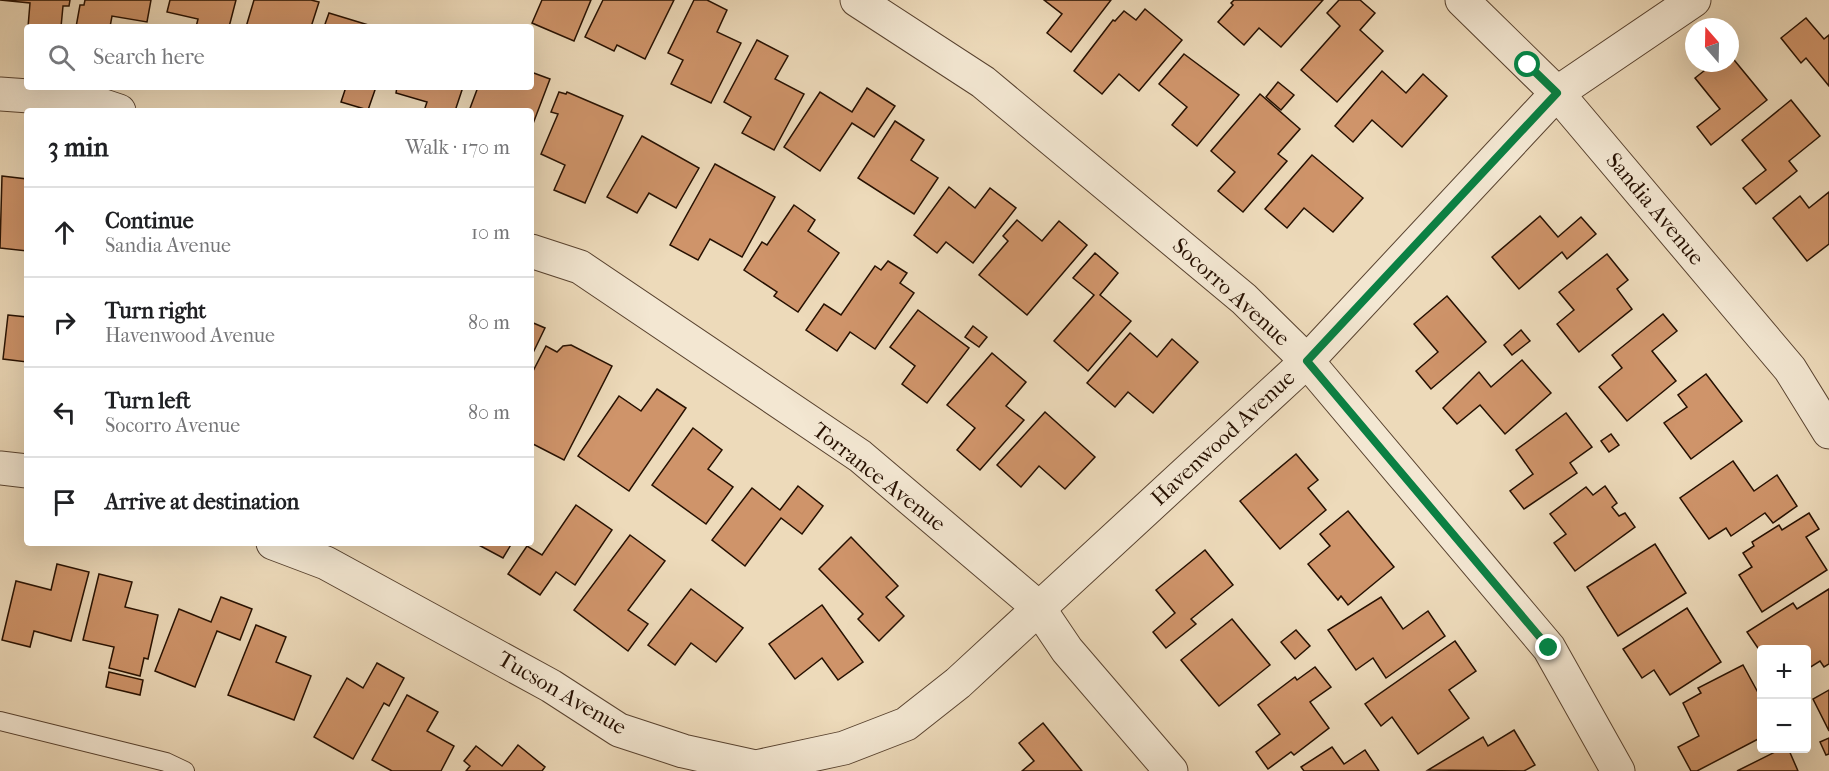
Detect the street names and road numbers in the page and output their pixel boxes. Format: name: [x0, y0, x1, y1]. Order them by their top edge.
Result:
street label: Sandia Avenue: [1600, 148, 1710, 271]
street label: Socorro Avenue: [1167, 233, 1295, 351]
street label: Havenwood Avenue: [1146, 365, 1300, 511]
street label: Torrance Avenue: [807, 417, 951, 537]
street label: Tucson Avenue: [493, 646, 631, 740]

